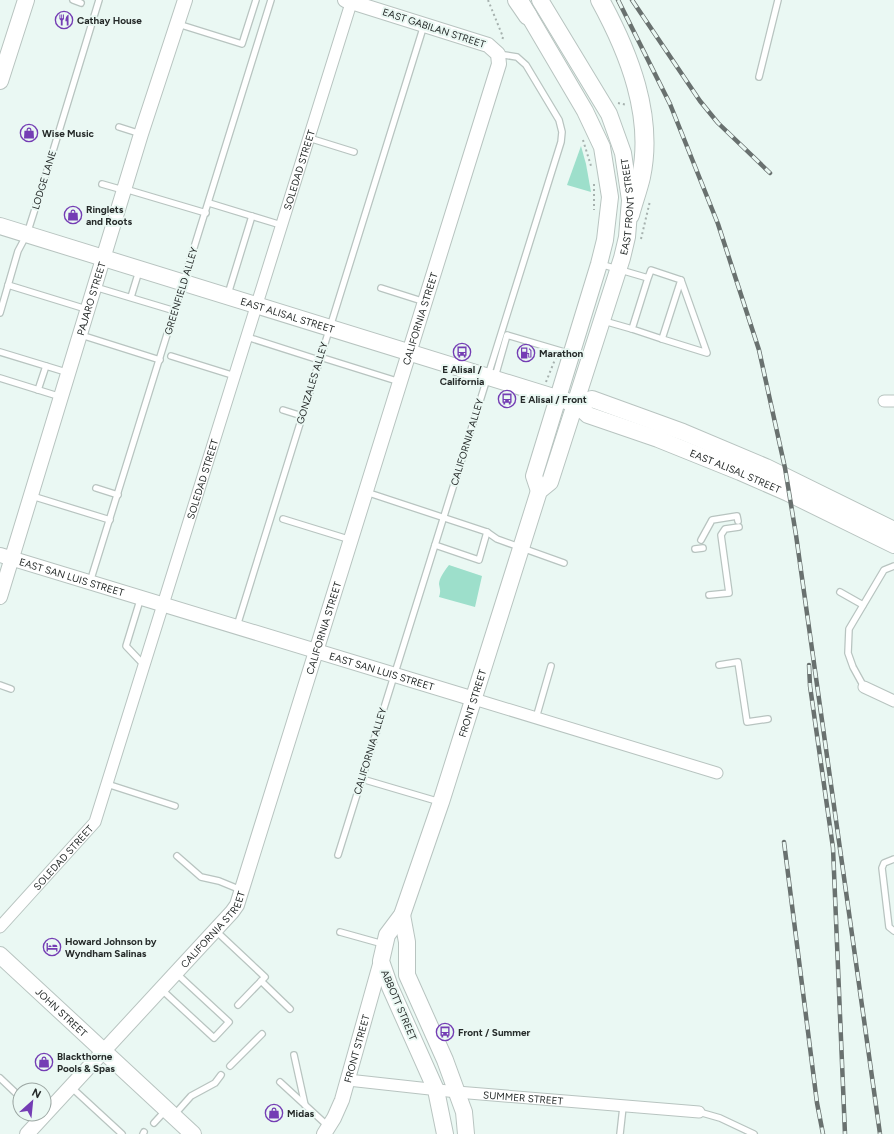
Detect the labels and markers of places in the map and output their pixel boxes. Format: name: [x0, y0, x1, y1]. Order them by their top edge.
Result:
restaurant icon: Cathay House: [54, 10, 74, 30]
place label: Cathay House: [77, 14, 142, 27]
shop icon: Wise Music: [19, 123, 39, 143]
place label: Wise Music: [42, 127, 95, 140]
place label: Ringlets and Roots: [86, 203, 132, 228]
shop icon: Ringlets and Roots: [63, 205, 83, 225]
bus stop icon: E Alisal / California: [452, 342, 472, 362]
fuel station icon: Marathon: [516, 343, 536, 363]
place label: Marathon: [539, 347, 584, 360]
place label: E Alisal / California: [440, 363, 484, 388]
bus stop icon: E Alisal / Front: [497, 389, 517, 409]
place label: E Alisal / Front: [520, 393, 587, 406]
place label: Howard Johnson by Wyndham Salinas: [65, 935, 157, 960]
hotel icon: Howard Johnson by Wyndham Salinas: [42, 937, 62, 957]
bus stop icon: Front / Summer: [435, 1022, 455, 1042]
place label: Front / Summer: [458, 1026, 531, 1039]
place label: Blackthorne Pools & Spas: [57, 1050, 115, 1075]
shop icon: Blackthorne Pools & Spas: [34, 1052, 54, 1072]
shop icon: Midas: [264, 1103, 284, 1123]
place label: Midas: [287, 1107, 314, 1120]

